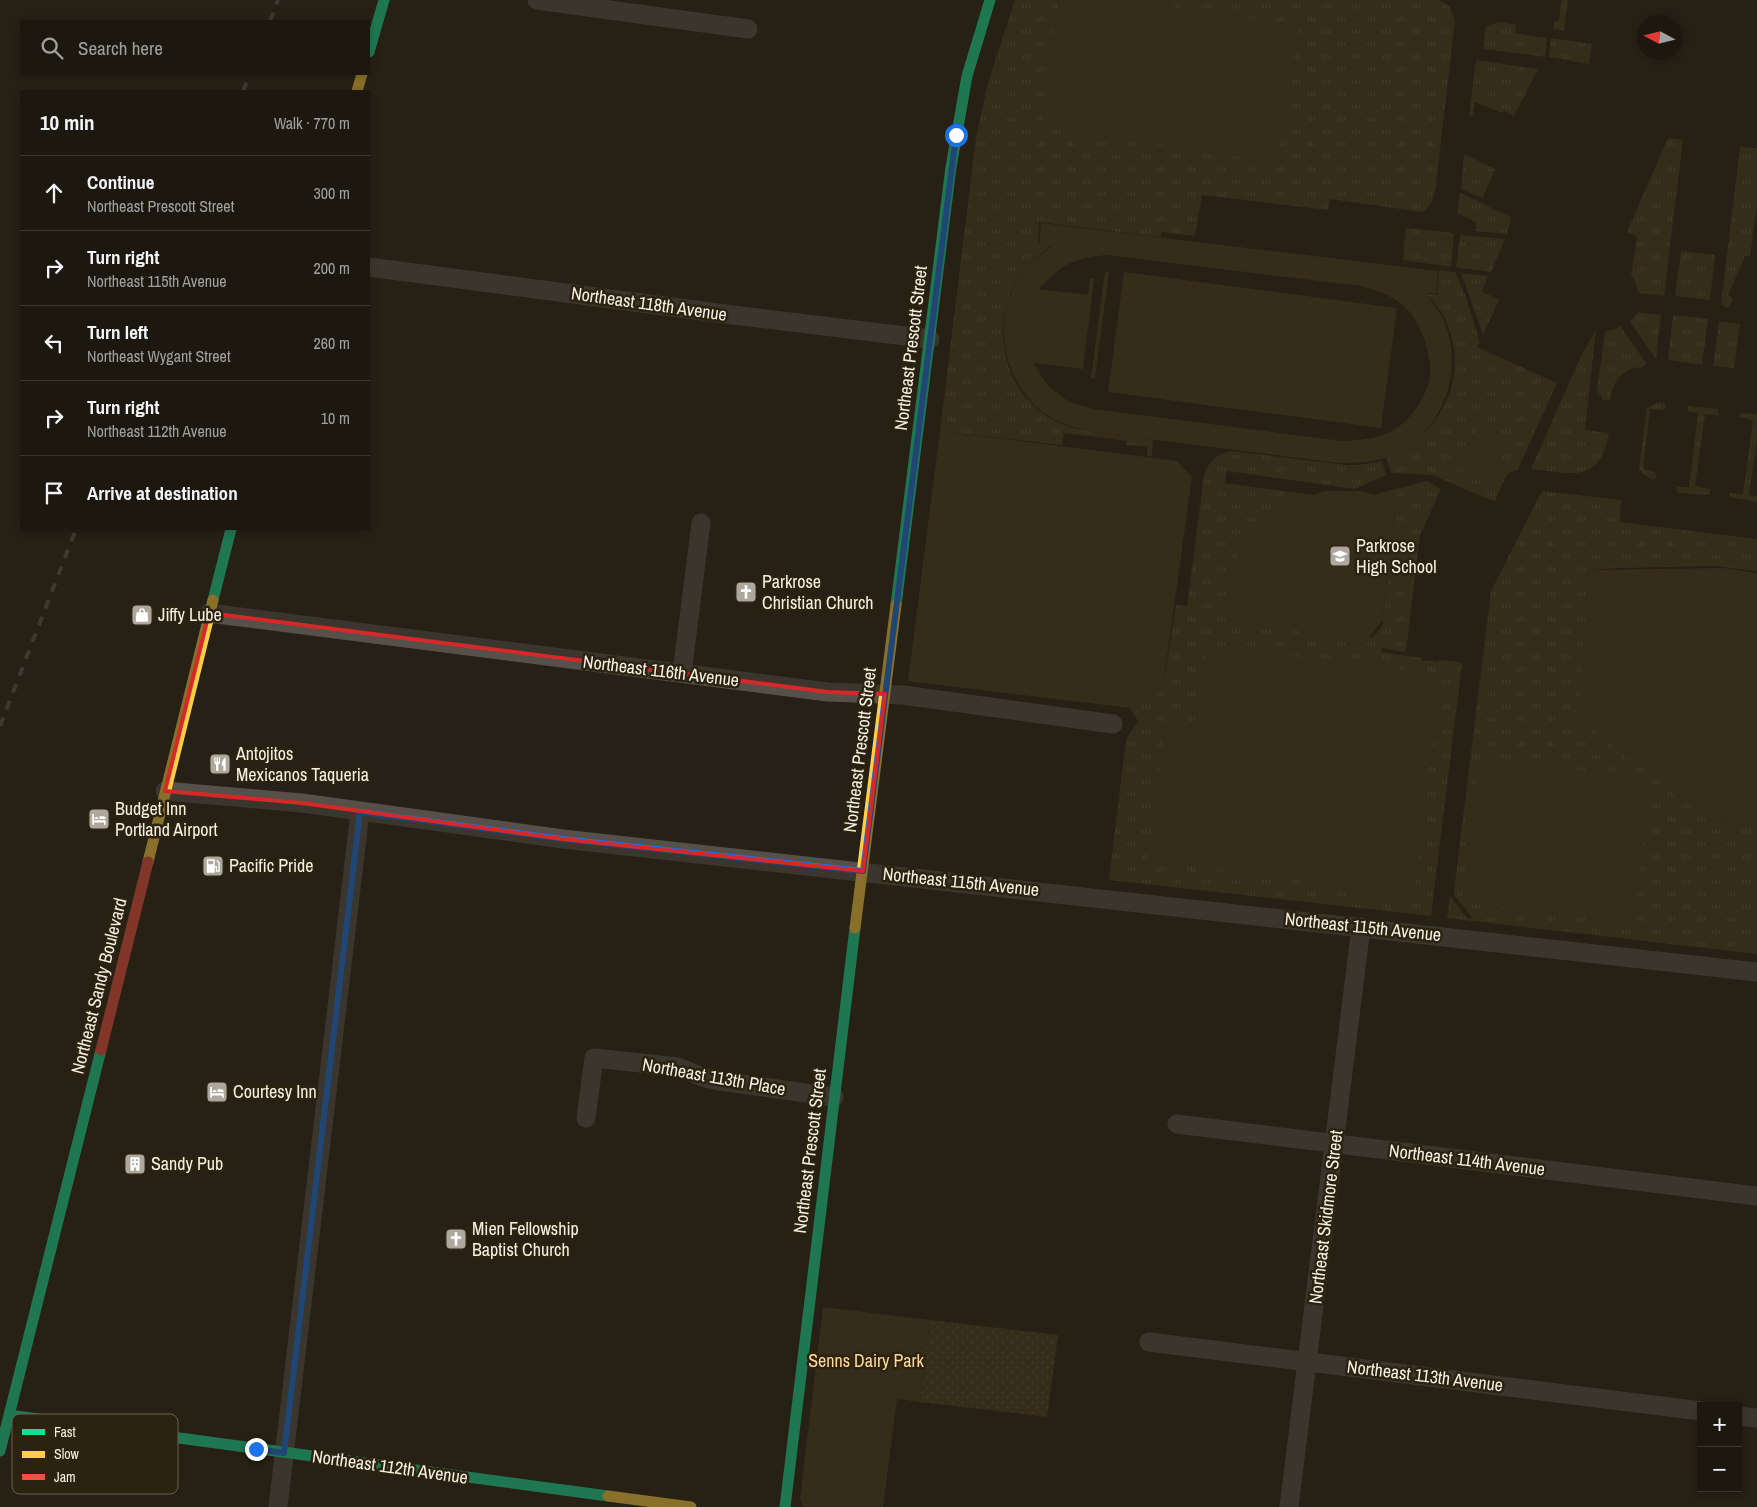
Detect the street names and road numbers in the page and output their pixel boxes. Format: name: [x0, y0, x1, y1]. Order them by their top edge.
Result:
street label: Northeast Prescott Street: [888, 264, 933, 432]
street label: Northeast 118th Avenue: [570, 280, 729, 327]
street label: Northeast 116th Avenue: [582, 649, 741, 692]
street label: Northeast Prescott Street: [837, 666, 882, 834]
street label: Northeast 115th Avenue: [882, 861, 1040, 902]
street label: Northeast Sandy Boulevard: [65, 895, 132, 1076]
street label: Northeast 115th Avenue: [1284, 906, 1442, 947]
street label: Northeast 113th Place: [641, 1052, 788, 1101]
street label: Northeast Prescott Street: [787, 1067, 832, 1235]
street label: Northeast Skidmore Street: [1302, 1129, 1349, 1305]
street label: Northeast 114th Avenue: [1388, 1138, 1547, 1181]
street label: Northeast 113th Avenue: [1346, 1354, 1505, 1397]
street label: Northeast 112th Avenue: [311, 1443, 470, 1490]

